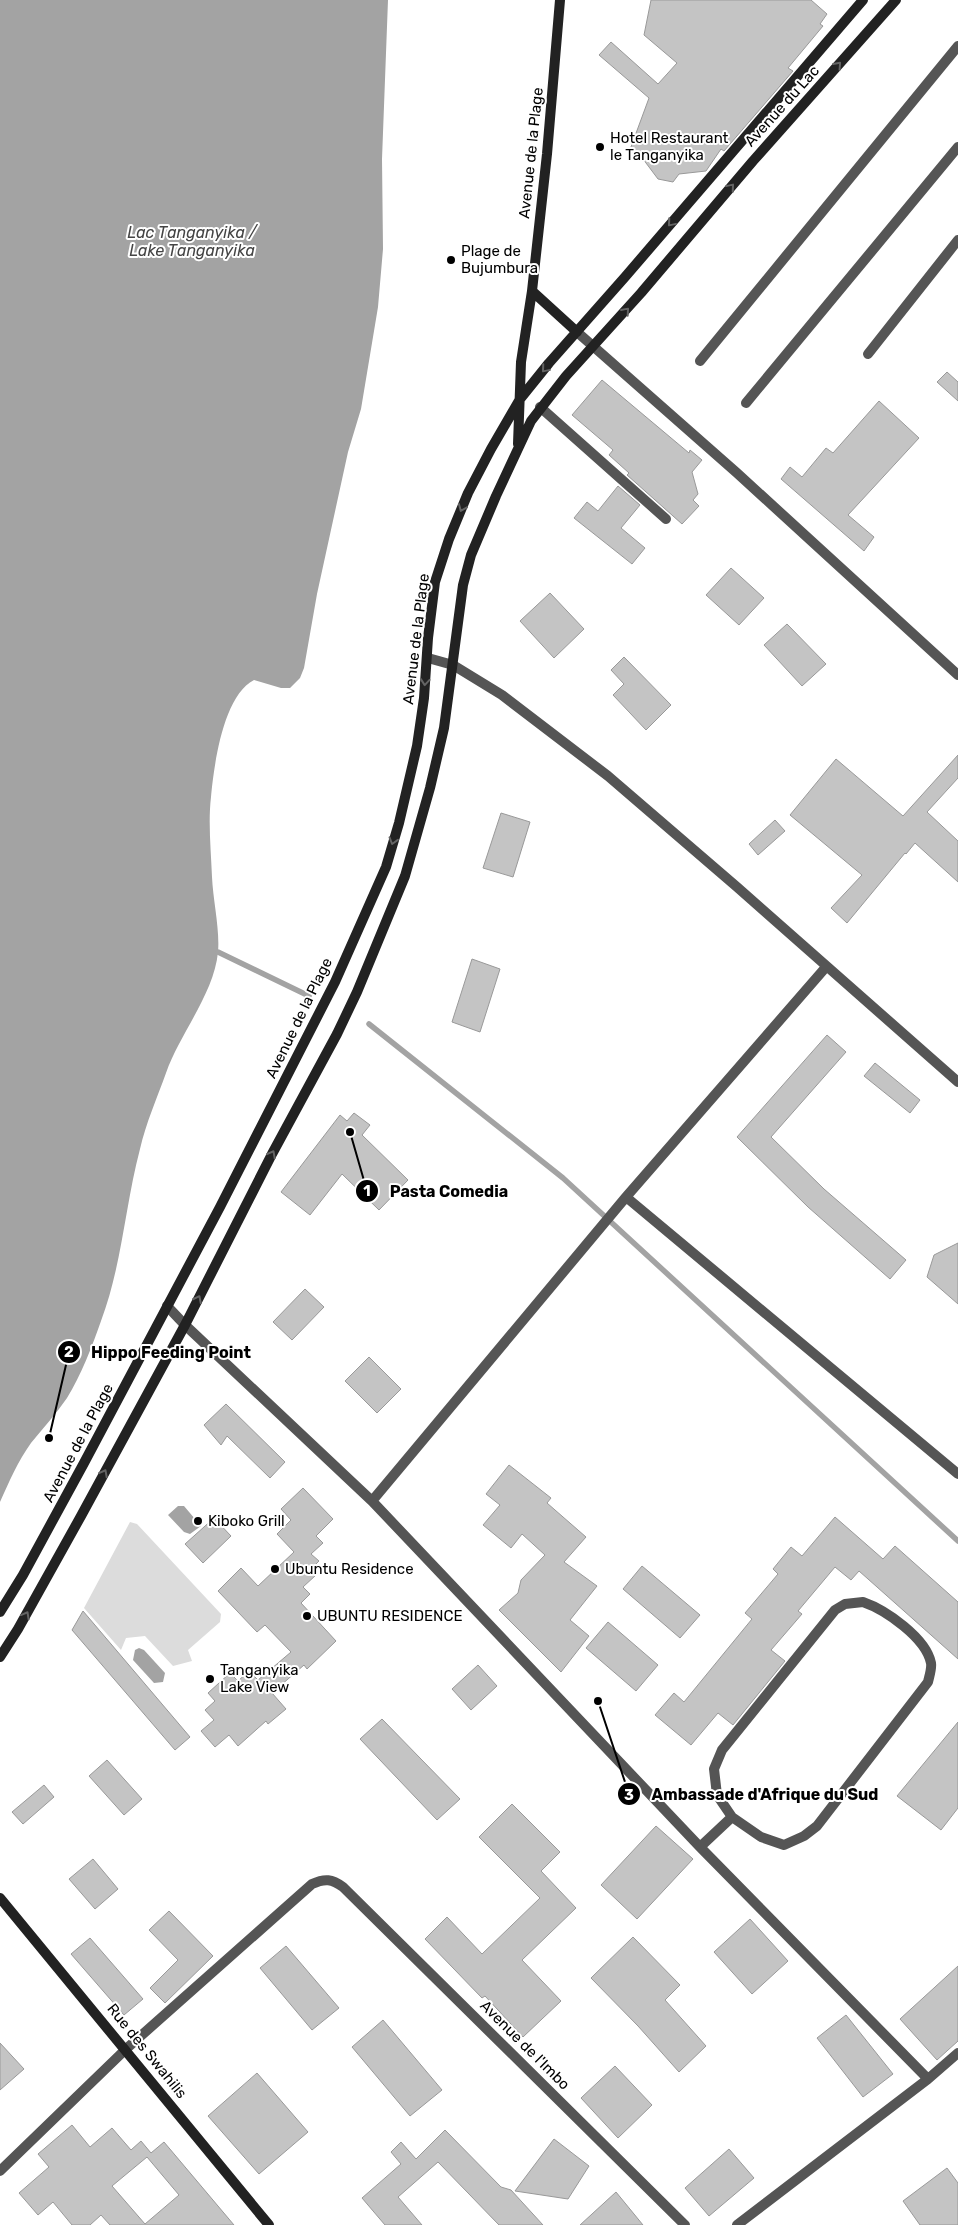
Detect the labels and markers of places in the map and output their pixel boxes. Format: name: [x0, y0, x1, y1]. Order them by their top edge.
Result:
place label: Hotel Restaurant le Tanganyika: [610, 129, 729, 164]
marker: Hotel Restaurant le Tanganyika: [594, 141, 606, 153]
place label: Plage de Bujumbura: [461, 242, 538, 277]
marker: Plage de Bujumbura: [445, 254, 457, 266]
callout: Pasta Comedia: [355, 1176, 518, 1207]
callout: Hippo Feeding Point: [56, 1336, 261, 1367]
place label: Kiboko Grill: [208, 1512, 285, 1530]
marker: Kiboko Grill: [192, 1515, 204, 1527]
place label: Ubuntu Residence: [285, 1560, 414, 1578]
marker: Ubuntu Residence: [269, 1563, 281, 1575]
place label: UBUNTU RESIDENCE: [317, 1607, 463, 1625]
marker: UBUNTU RESIDENCE: [301, 1610, 313, 1622]
place label: Tanganyika Lake View: [220, 1661, 299, 1696]
marker: Tanganyika Lake View: [204, 1673, 216, 1685]
callout: Ambassade d'Afrique du Sud: [617, 1779, 889, 1810]

